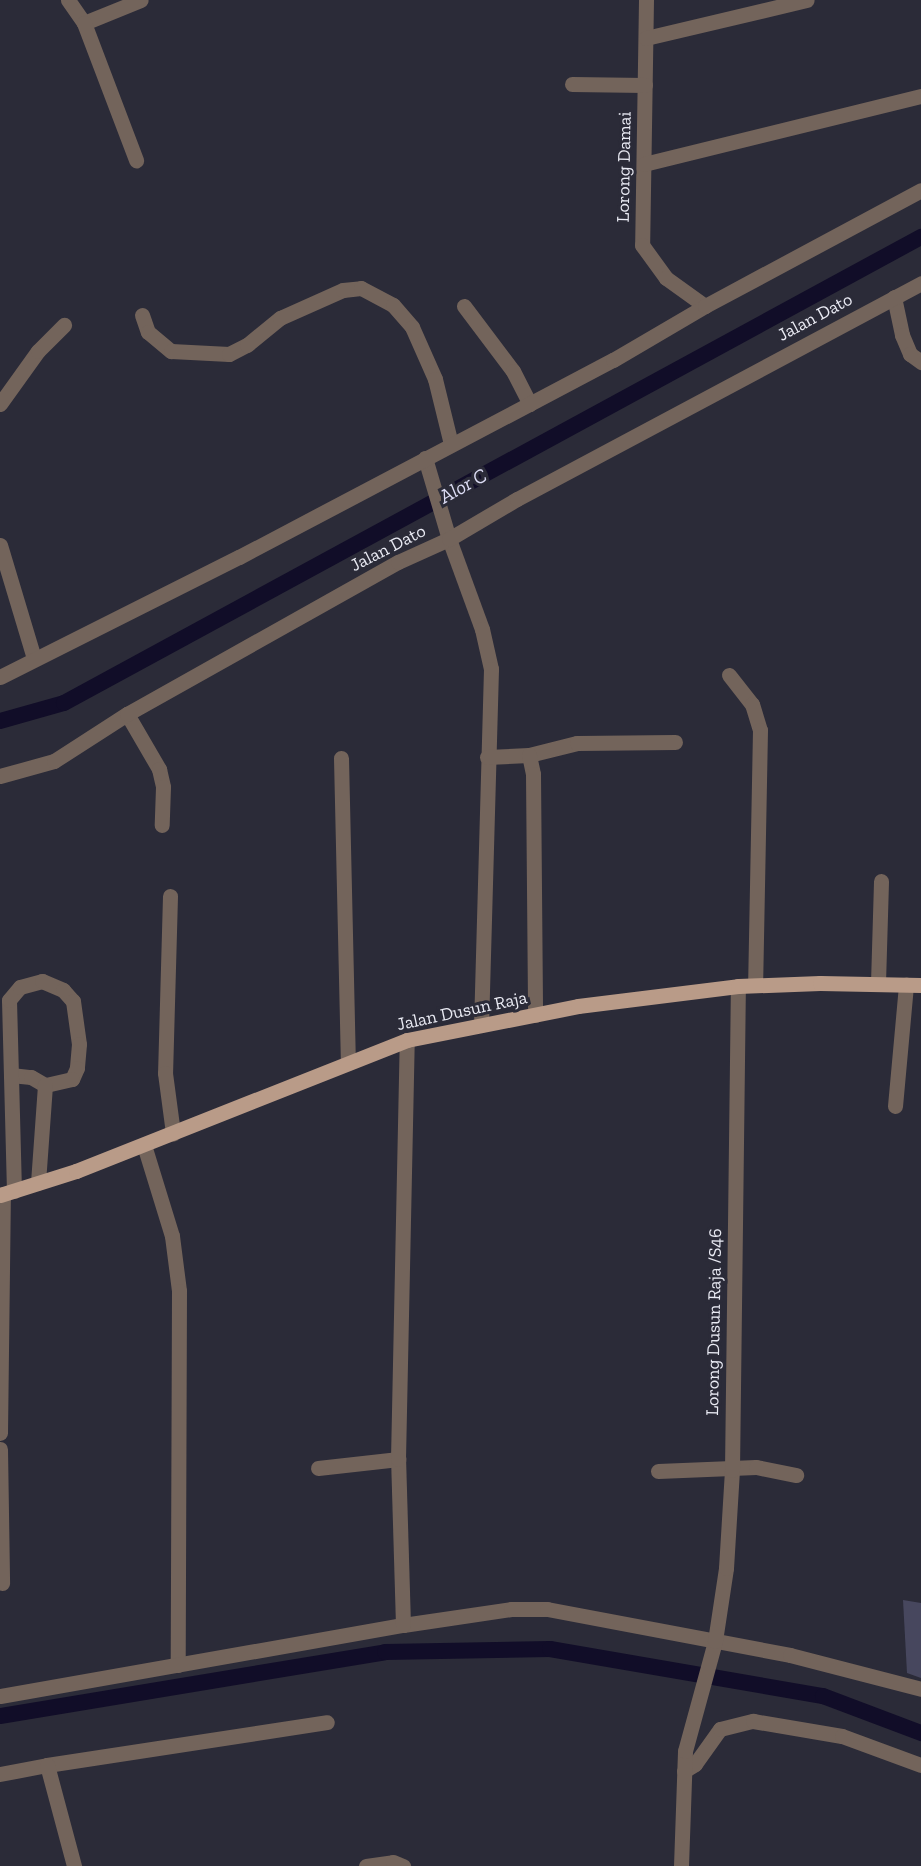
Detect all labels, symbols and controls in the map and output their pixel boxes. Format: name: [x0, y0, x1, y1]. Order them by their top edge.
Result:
street label: Lorong Damai: [612, 111, 636, 223]
street label: Jalan Dato: [774, 288, 856, 346]
water label: Alor C: [435, 463, 491, 509]
street label: Jalan Dato: [347, 520, 429, 576]
street label: Jalan Dusun Raja: [395, 987, 529, 1035]
street label: Lorong Dusun Raja /S46: [702, 1228, 726, 1416]

